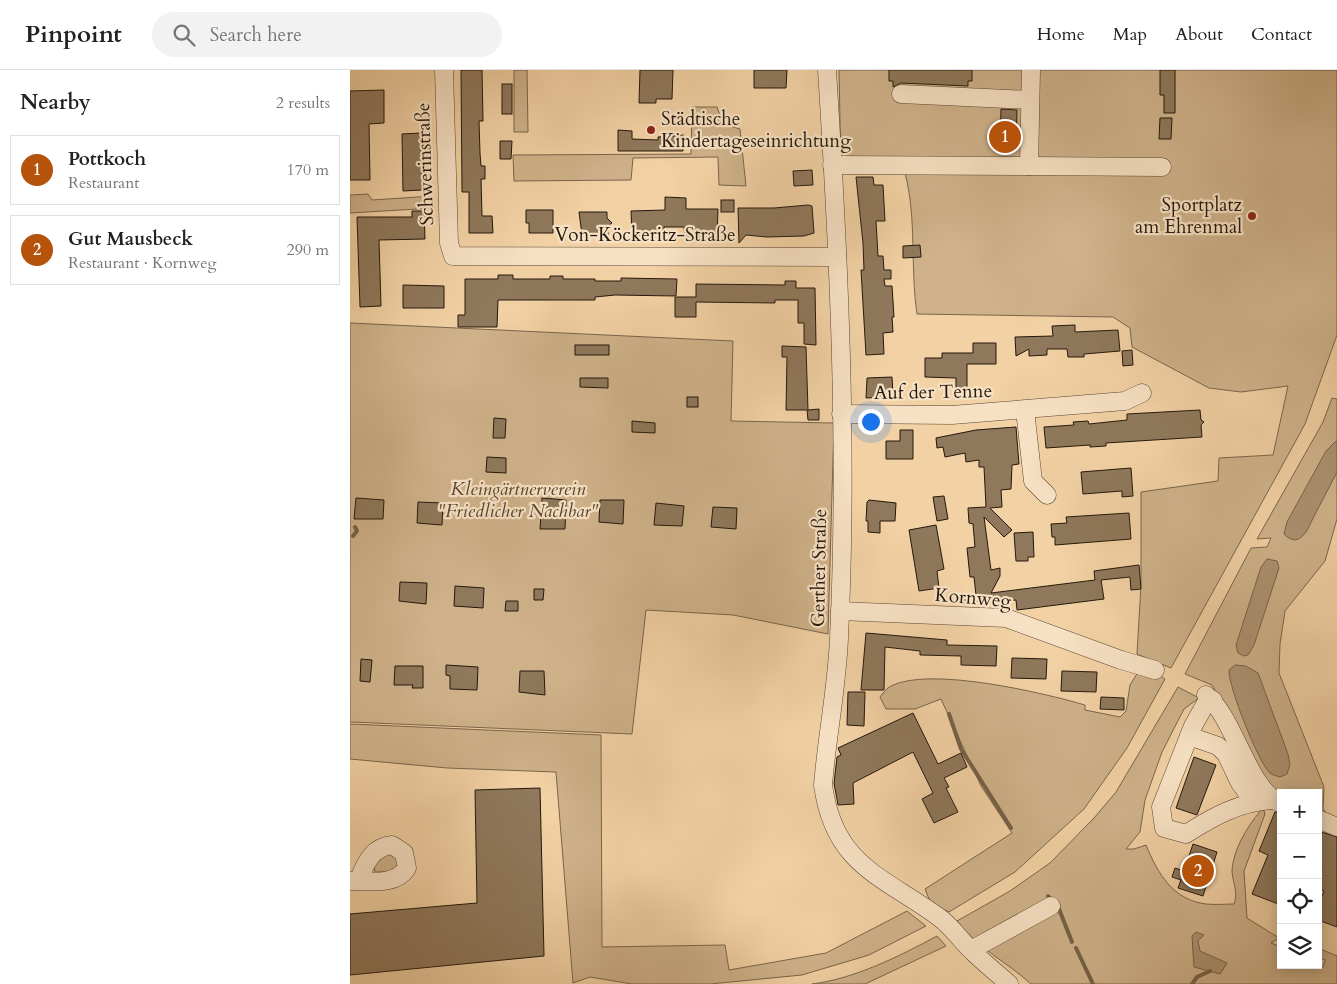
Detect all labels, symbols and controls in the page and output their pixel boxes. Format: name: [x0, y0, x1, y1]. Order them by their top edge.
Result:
search box: [152, 12, 502, 57]
text: Pinpoint: [25, 18, 122, 51]
icon: search: [170, 21, 198, 49]
text: Search here: [210, 22, 302, 48]
text: Home: [1037, 22, 1085, 47]
text: Map: [1113, 22, 1147, 47]
text: About: [1175, 22, 1223, 47]
text: Contact: [1251, 22, 1312, 47]
text: Nearby: [20, 88, 91, 117]
text: 2 results: [276, 92, 330, 114]
street label: Schwerinstraße: [410, 102, 440, 226]
place label: Städtische Kindertageseinrichtung: [661, 106, 851, 154]
pin: 1: [989, 118, 1021, 156]
marker: Städtische Kindertageseinrichtung: [645, 124, 657, 136]
text: Pottkoch: [68, 146, 146, 172]
text: 1: [33, 159, 41, 181]
text: 170 m: [287, 159, 329, 181]
text: Restaurant: [68, 172, 139, 194]
place label: Sportplatz am Ehrenmal: [1135, 192, 1243, 240]
marker: Sportplatz am Ehrenmal: [1246, 210, 1258, 222]
street label: Von-Köckeritz-Straße: [554, 222, 736, 248]
text: Gut Mausbeck: [68, 226, 193, 252]
text: 2: [33, 239, 41, 261]
text: 290 m: [287, 239, 329, 261]
text: Restaurant · Kornweg: [68, 252, 217, 274]
street label: Auf der Tenne: [874, 378, 992, 406]
your location: [858, 409, 884, 435]
park label: Kleingärtnerverein "Friedlicher Nachbar": [438, 476, 599, 524]
street label: Gerther Straße: [805, 509, 833, 627]
street label: Kornweg: [934, 582, 1013, 614]
map controls: [1277, 789, 1322, 969]
button: +: [1277, 789, 1322, 834]
button: −: [1277, 834, 1322, 879]
pin: 2: [1182, 852, 1214, 890]
button: locate: [1277, 879, 1322, 924]
button: layers: [1277, 924, 1322, 969]

